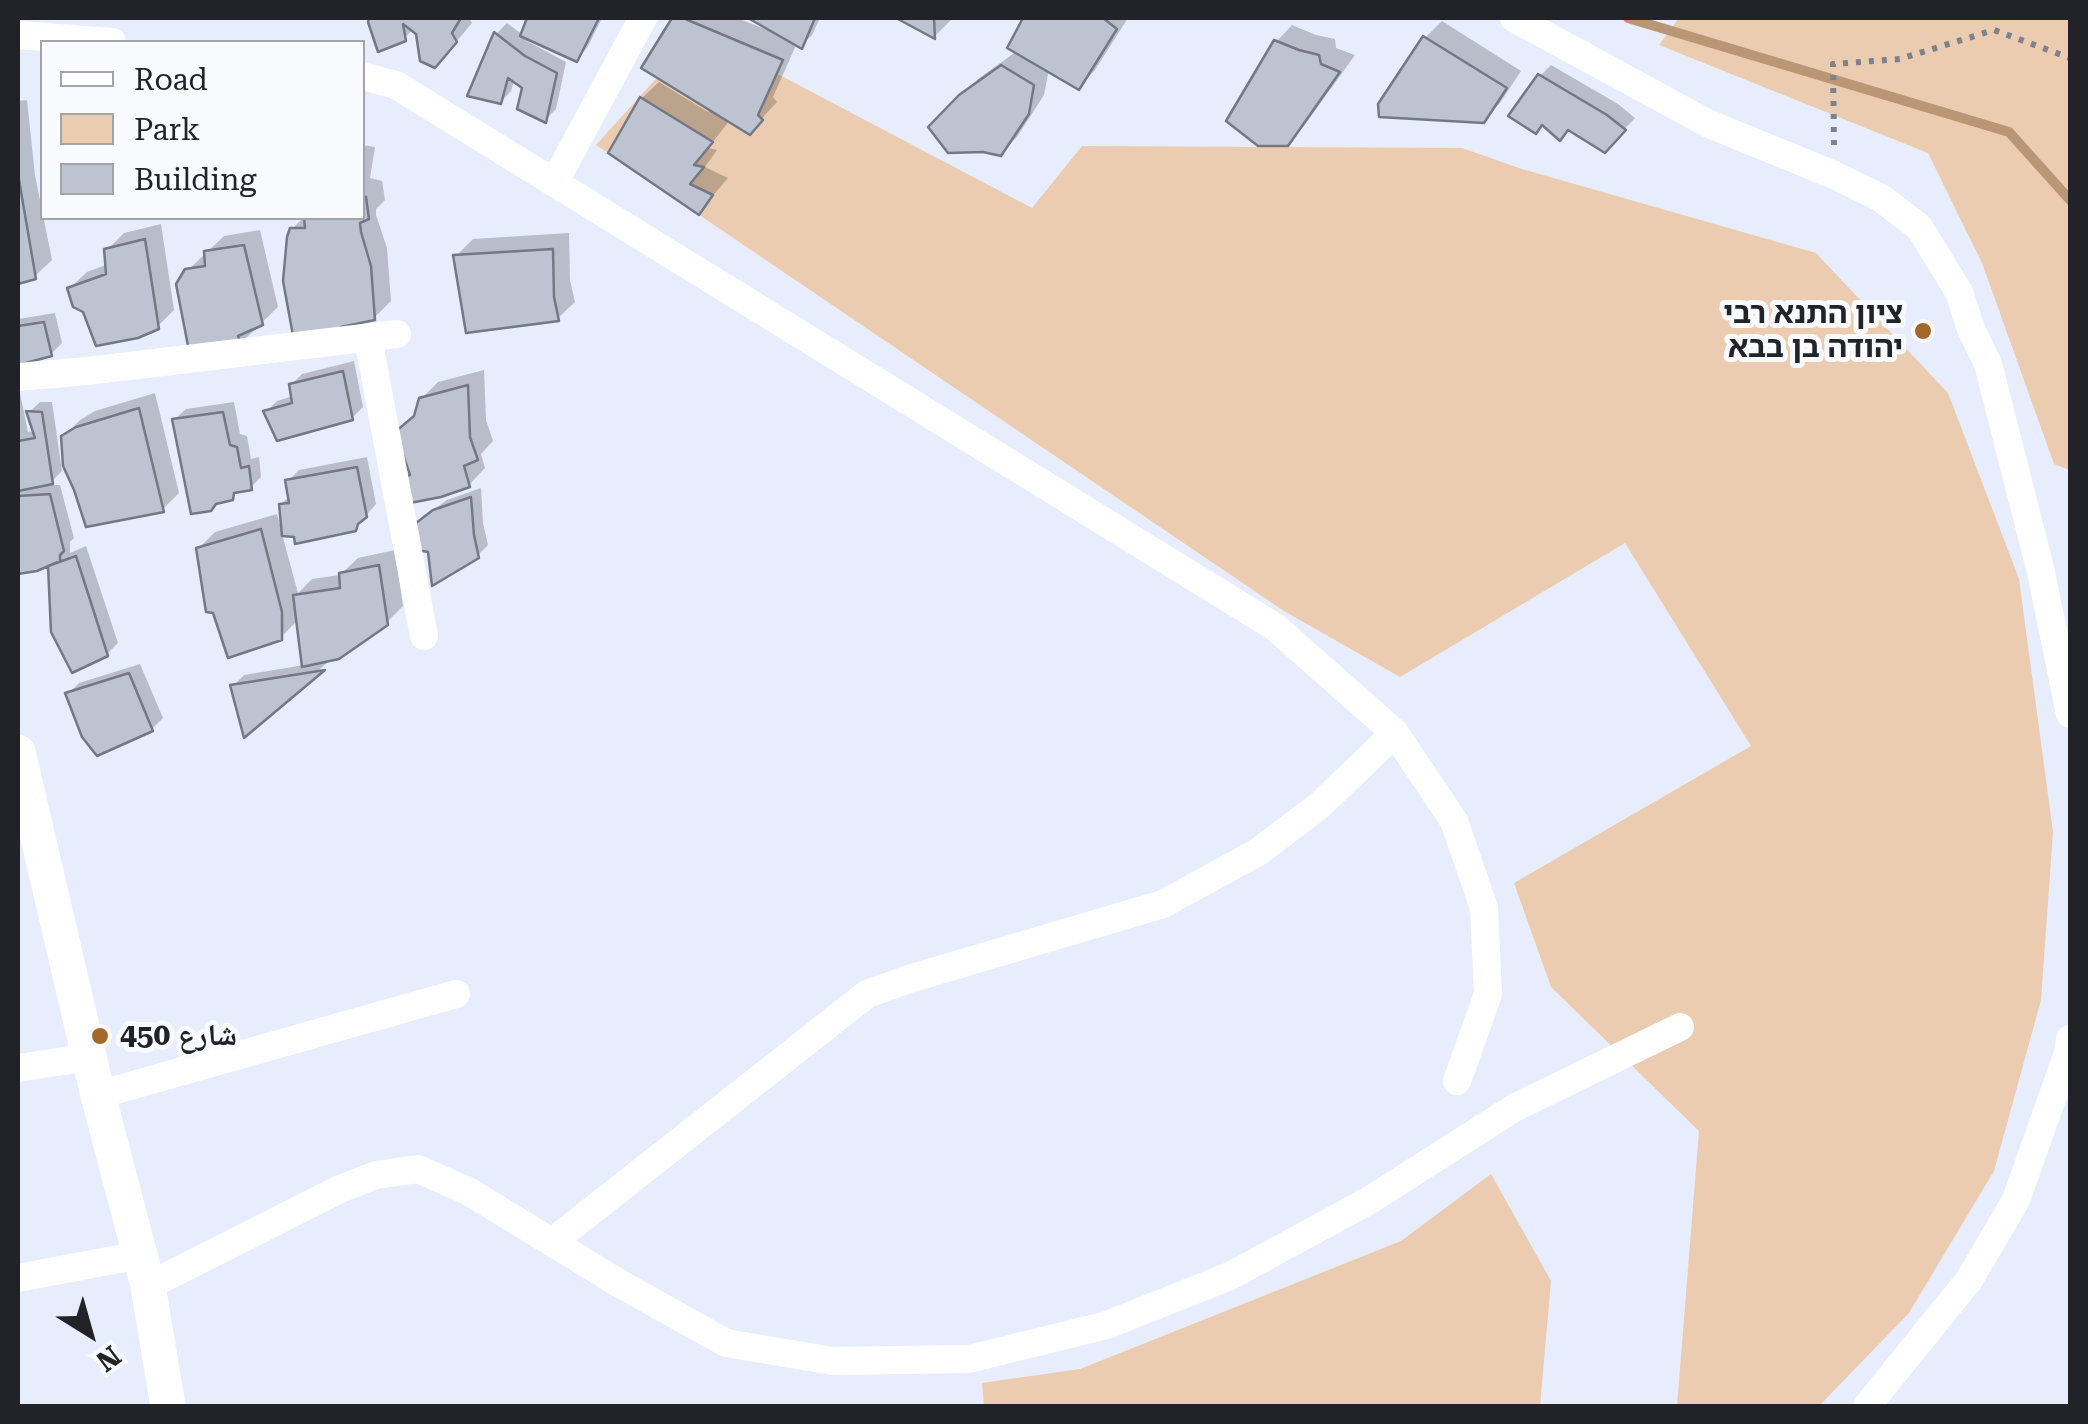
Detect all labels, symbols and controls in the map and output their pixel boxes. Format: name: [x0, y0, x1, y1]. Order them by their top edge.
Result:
legend: [40, 40, 365, 220]
text: Road: [134, 62, 208, 97]
text: Park: [134, 112, 200, 147]
text: Building: [134, 162, 257, 197]
place label: ציון התנא רבי יהודה בן בבא: [1723, 296, 1903, 366]
marker: ציון התנא רבי יהודה בן בבא: [1912, 320, 1934, 342]
place label: شارع 450: [120, 1018, 237, 1054]
marker: شارع 450: [89, 1025, 111, 1047]
north arrow: [40, 1284, 140, 1384]
text: N: [90, 1339, 127, 1378]

